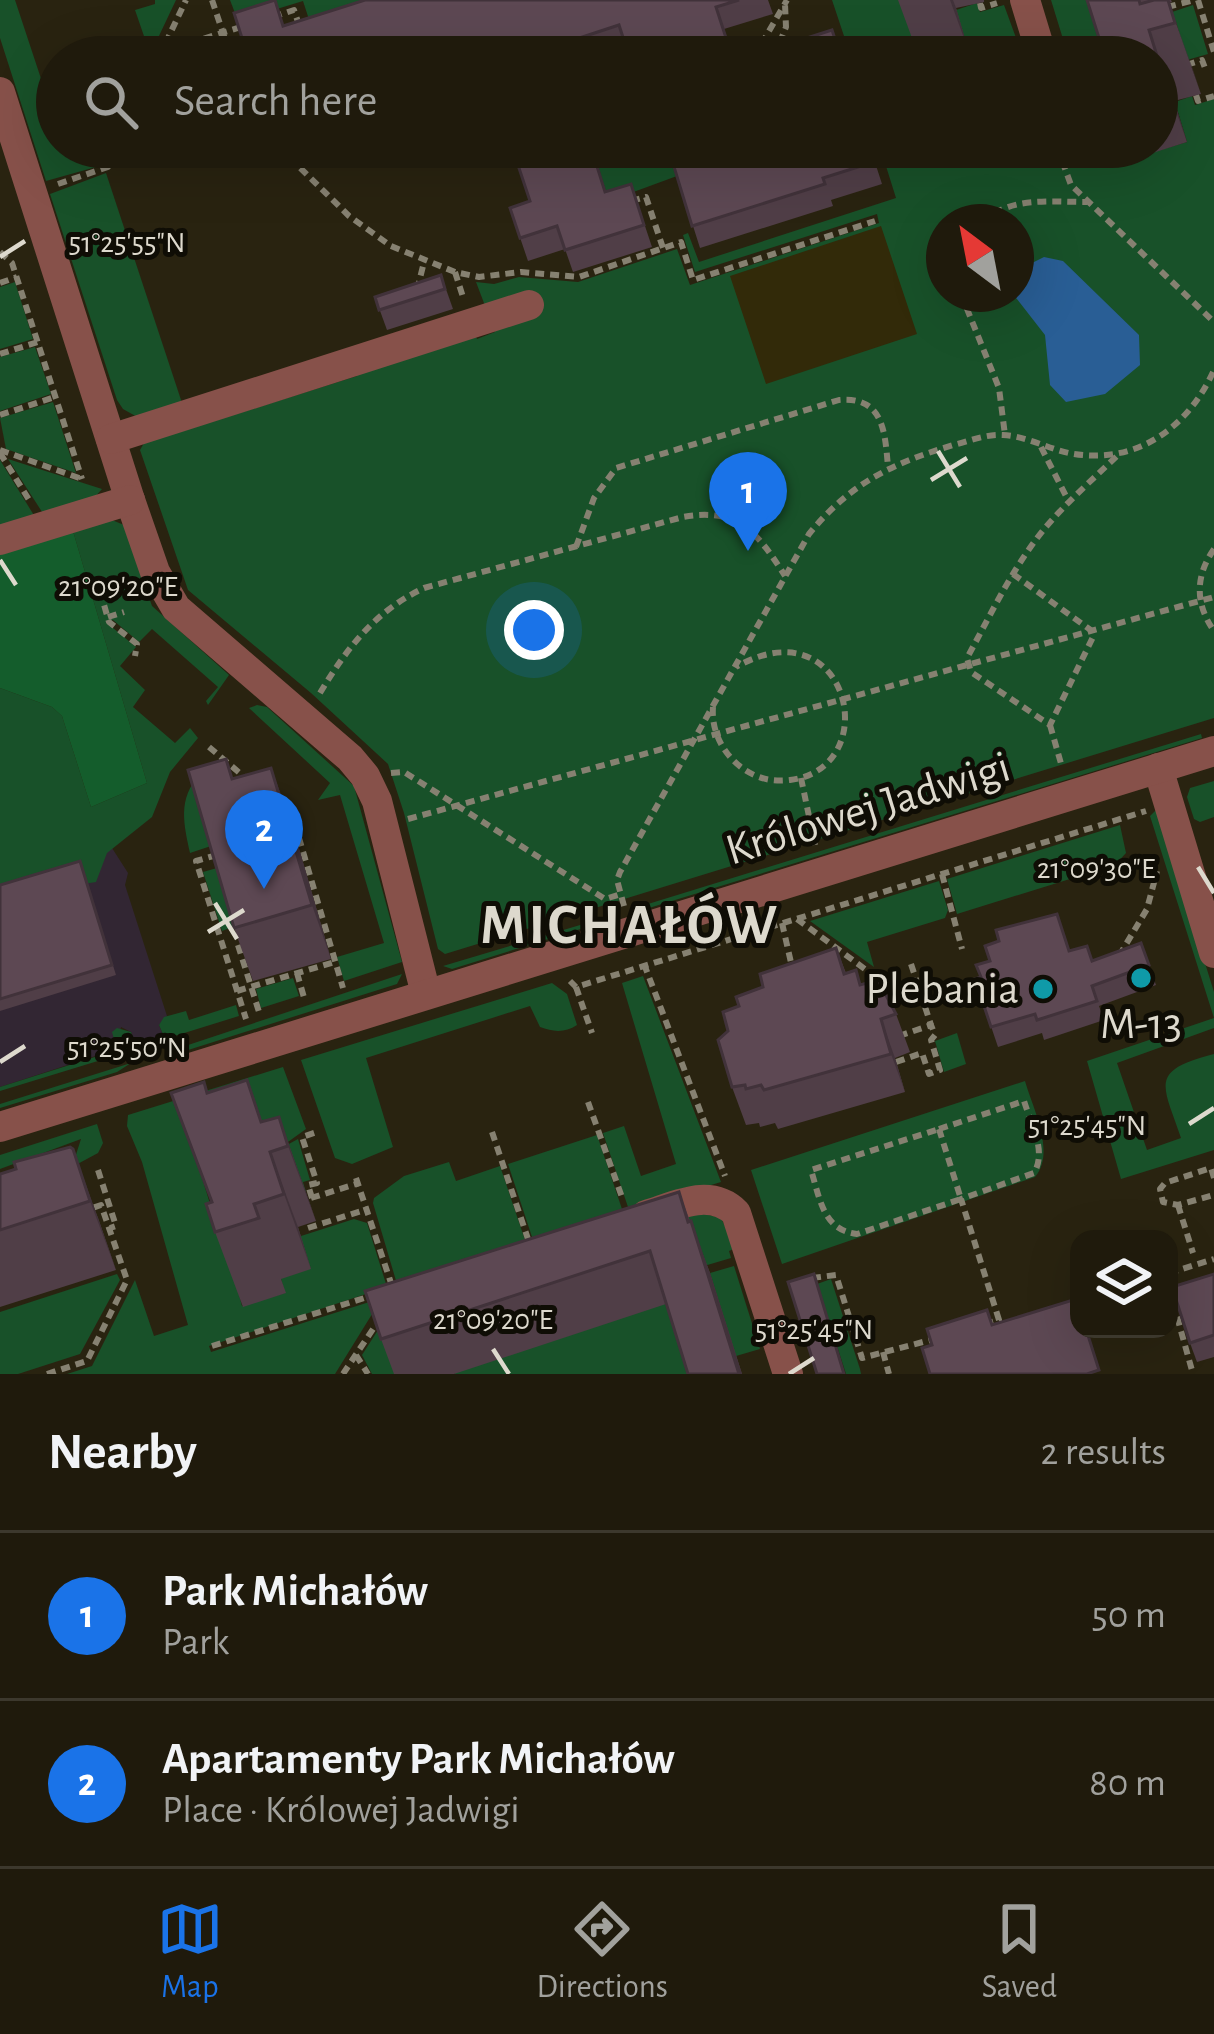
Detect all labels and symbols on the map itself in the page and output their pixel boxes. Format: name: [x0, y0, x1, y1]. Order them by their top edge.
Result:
north arrow: [926, 204, 1034, 312]
text: 51°25'55"N: [69, 228, 185, 258]
pin: 1: [709, 452, 787, 551]
text: 21°09'20"E: [58, 572, 178, 602]
your location: [504, 600, 564, 660]
street label: Królowej Jadwigi: [721, 744, 1015, 874]
pin: 2: [225, 790, 303, 889]
text: 21°09'30"E: [1037, 854, 1155, 884]
district label: MICHAŁÓW: [480, 892, 780, 954]
marker: M-13: [1128, 965, 1154, 991]
place label: Plebania: [865, 967, 1019, 1012]
marker: Plebania: [1030, 976, 1056, 1002]
place label: M-13: [1100, 1002, 1182, 1047]
text: 51°25'50"N: [67, 1033, 187, 1063]
text: 51°25'45"N: [1028, 1111, 1146, 1141]
text: 21°09'20"E: [433, 1305, 553, 1335]
text: 51°25'45"N: [755, 1315, 873, 1345]

